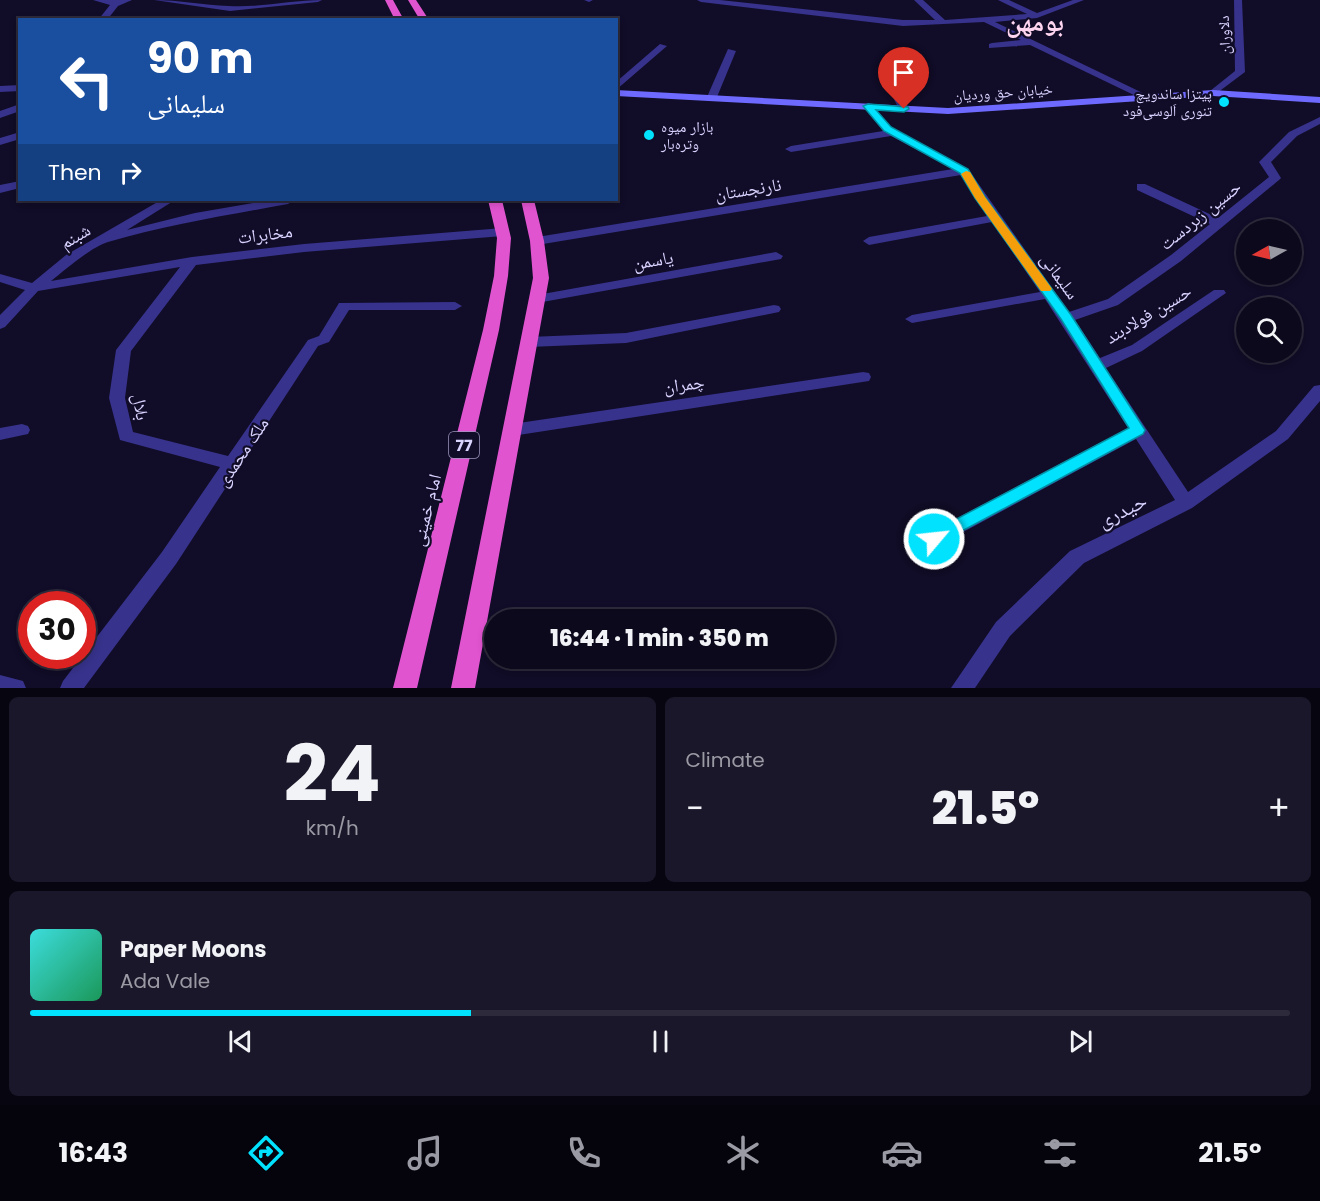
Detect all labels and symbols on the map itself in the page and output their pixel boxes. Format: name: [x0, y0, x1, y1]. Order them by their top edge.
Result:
district label: بومهن: [1006, 4, 1064, 40]
street label: دلاوران: [1213, 15, 1235, 55]
pin: [878, 47, 929, 109]
street label: خیابان حق وردیان: [953, 78, 1054, 106]
place label: پیتزا ساندویچ تنوری اَلوسی‌‌فود: [1123, 83, 1213, 121]
marker: پیتزا ساندویچ تنوری اَلوسی‌‌فود: [1217, 95, 1231, 109]
place label: بازار میوه وتره‌بار: [660, 116, 713, 154]
marker: بازار میوه وتره‌بار: [642, 128, 656, 142]
street label: نارنجستان: [713, 171, 783, 207]
street label: حسین زبردست: [1154, 174, 1246, 256]
street label: شبنم: [55, 217, 95, 255]
street label: مخابرات: [236, 218, 294, 250]
north arrow: [1236, 219, 1302, 285]
street label: یاسمن: [631, 244, 675, 276]
street label: سلیمانی: [1035, 248, 1085, 304]
street label: حسین فولادبند: [1100, 278, 1196, 350]
street label: چمران: [662, 369, 706, 399]
street label: بلال: [127, 392, 155, 422]
street label: ملک محمدی: [210, 412, 274, 492]
road number: 77: [449, 432, 479, 458]
street label: امام خمینی: [405, 471, 447, 549]
street label: حیدری: [1092, 486, 1152, 534]
position arrow: [902, 507, 966, 571]
speed limit sign: 30: [18, 591, 96, 669]

